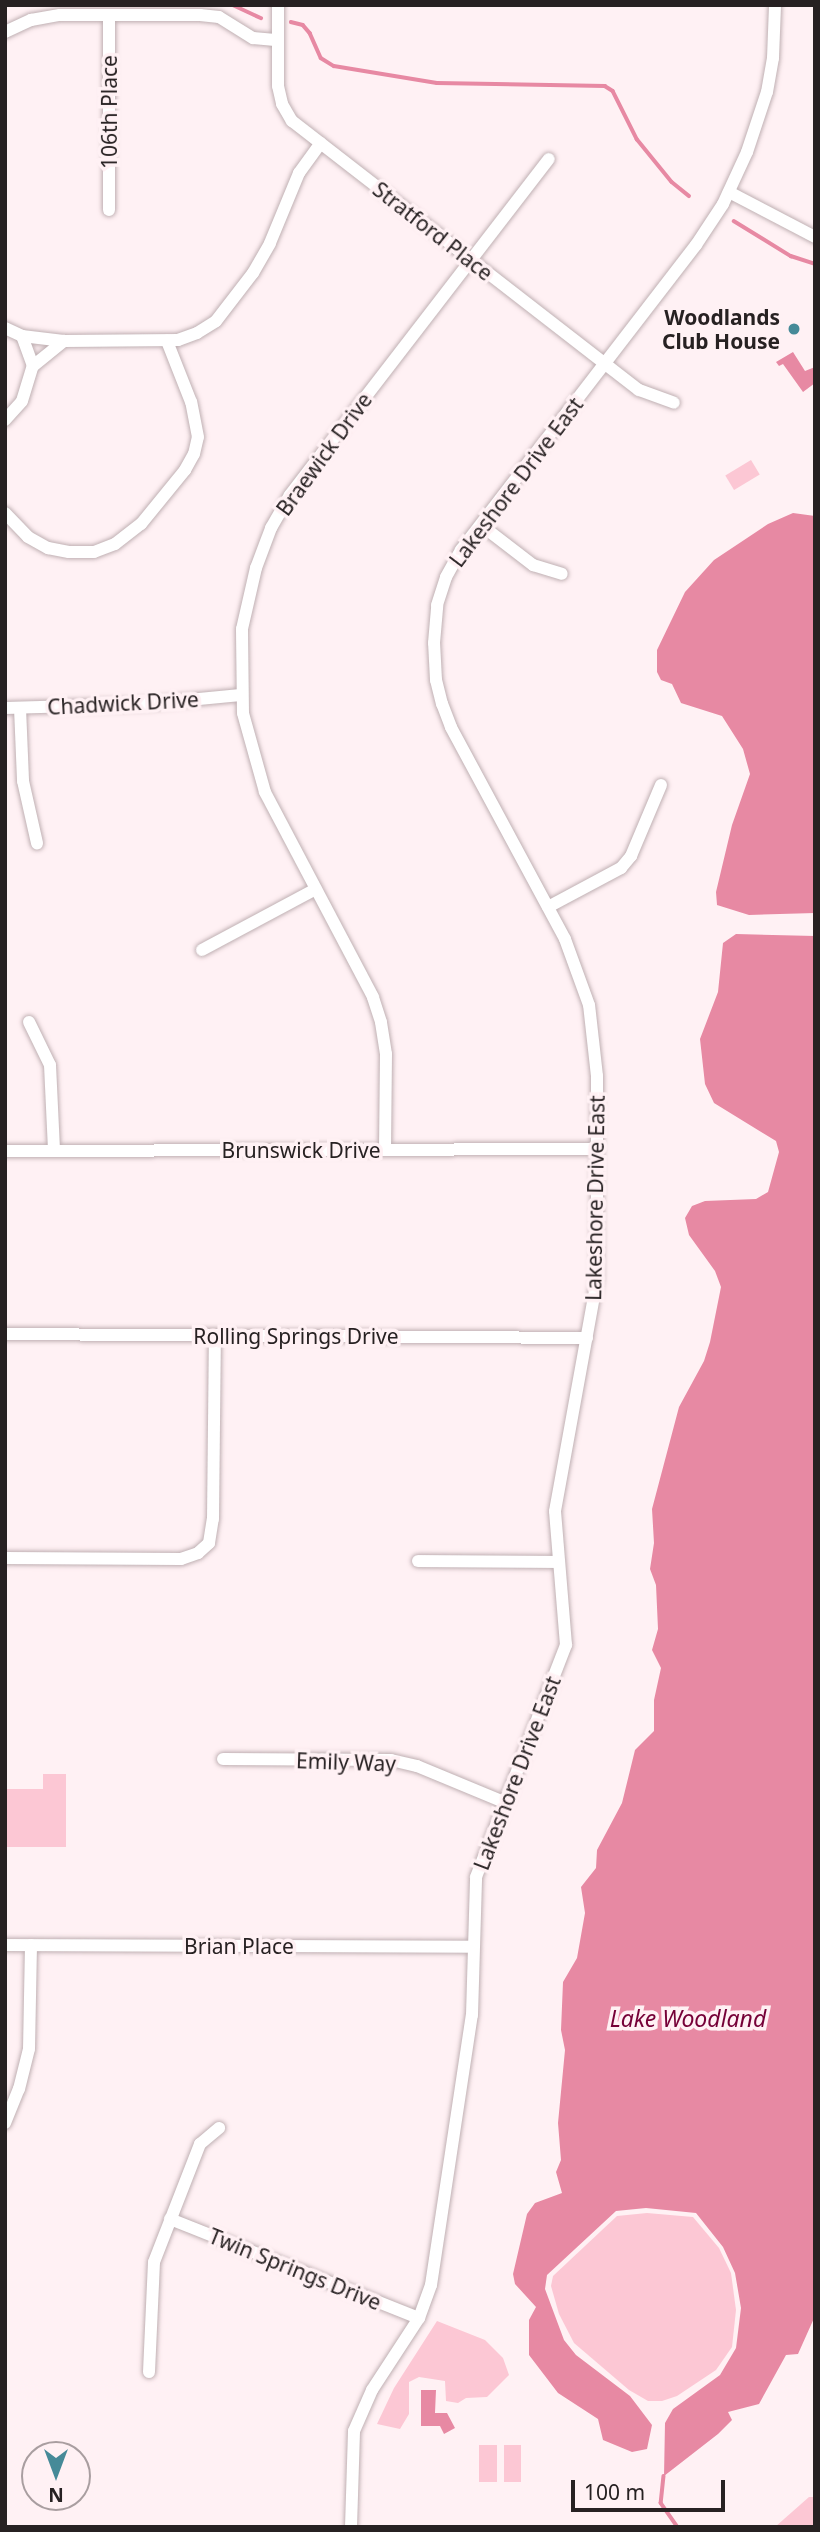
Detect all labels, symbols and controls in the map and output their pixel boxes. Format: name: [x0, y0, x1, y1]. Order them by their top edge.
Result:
street label: 106th Place: [96, 55, 122, 169]
street label: Stratford Place: [368, 176, 498, 286]
place label: Woodlands Club House: [662, 304, 780, 354]
marker: Woodlands Club House: [786, 321, 802, 337]
street label: Braewick Drive: [271, 388, 377, 520]
street label: Lakeshore Drive East: [444, 392, 588, 572]
street label: Chadwick Drive: [47, 686, 199, 720]
street label: Lakeshore Drive East: [581, 1095, 609, 1301]
street label: Brunswick Drive: [222, 1137, 380, 1163]
street label: Rolling Springs Drive: [193, 1323, 399, 1349]
street label: Lakeshore Drive East: [468, 1672, 566, 1874]
street label: Emily Way: [296, 1748, 396, 1776]
street label: Brian Place: [184, 1933, 294, 1959]
water label: Lake Woodland: [610, 2004, 766, 2032]
street label: Twin Springs Drive: [205, 2223, 385, 2315]
north arrow: [21, 2441, 91, 2511]
scale bar: [575, 2466, 729, 2510]
text: 100 m: [584, 2478, 645, 2506]
text: N: [48, 2482, 64, 2508]

